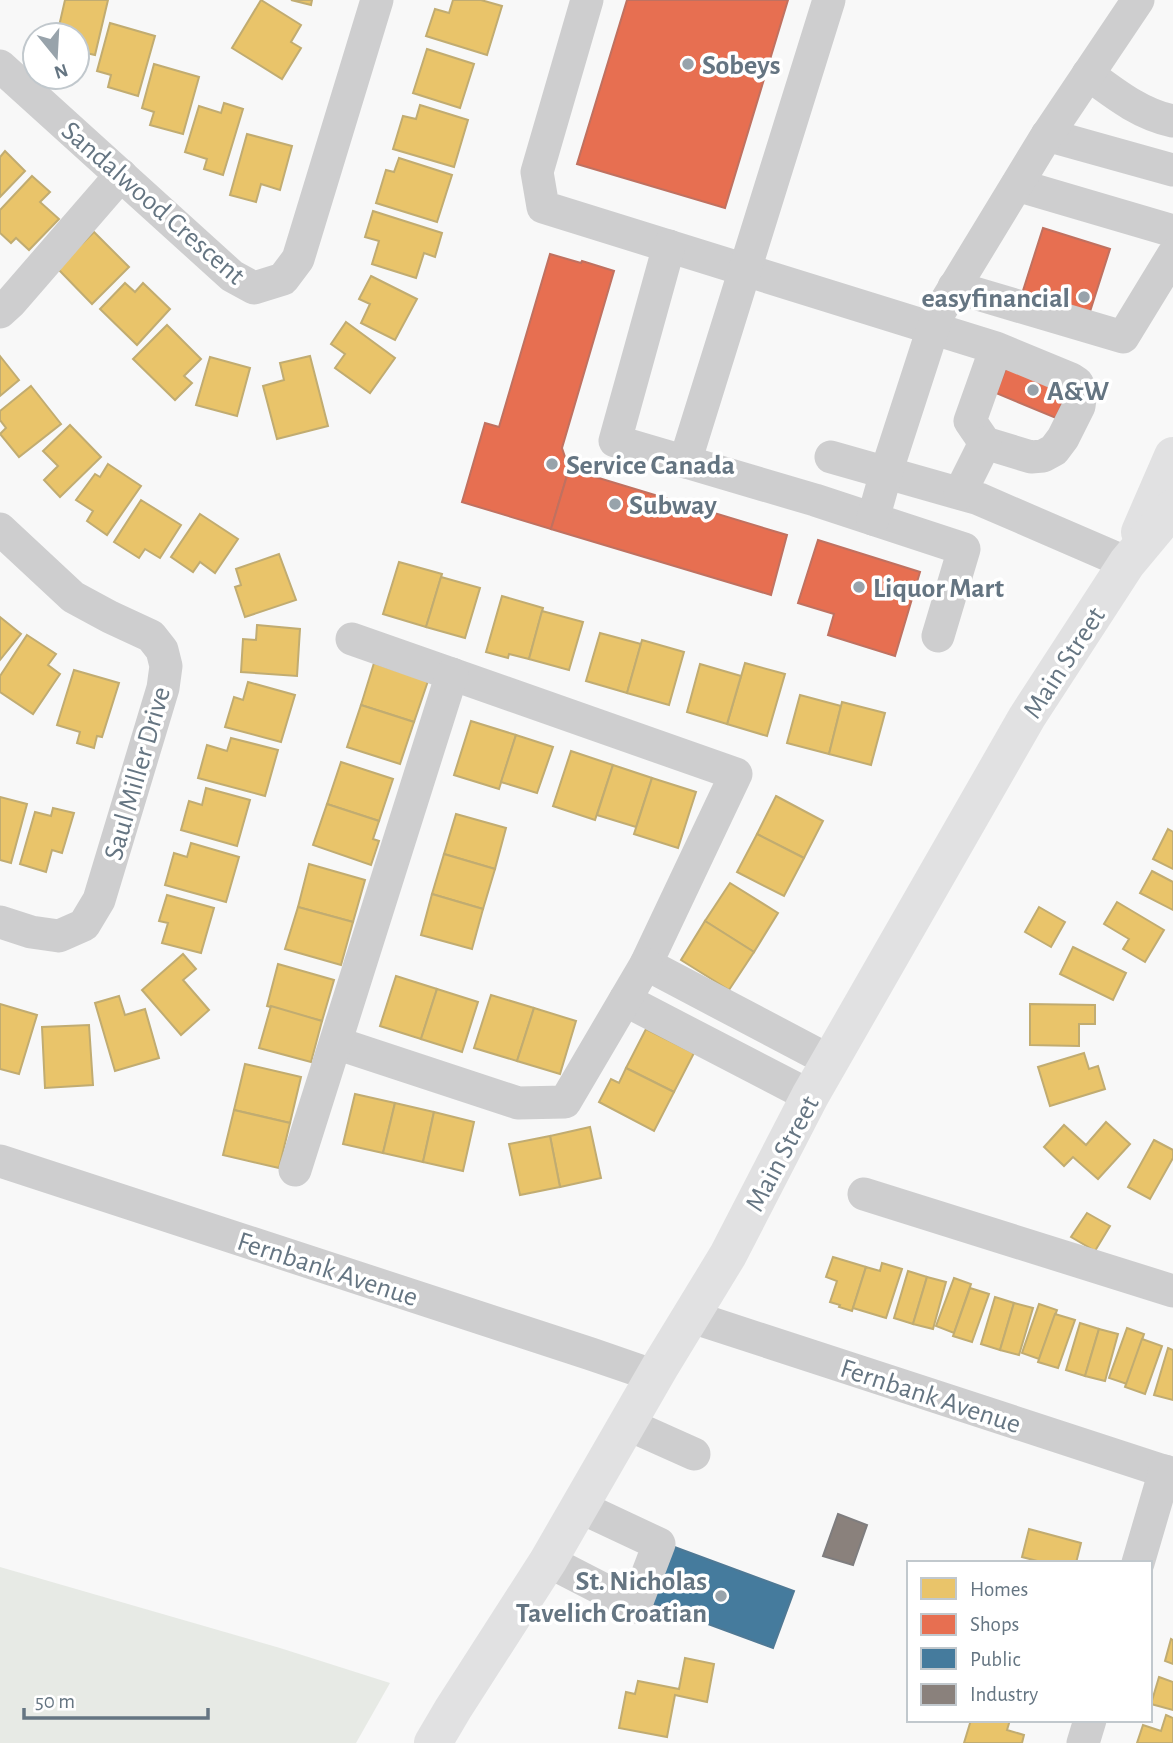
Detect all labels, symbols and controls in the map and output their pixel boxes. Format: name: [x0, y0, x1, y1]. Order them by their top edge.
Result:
north arrow: [21, 21, 91, 91]
place label: Sobeys: [702, 52, 780, 80]
marker: Sobeys: [680, 56, 696, 72]
text: N: [52, 60, 70, 82]
street label: Sandalwood Crescent: [56, 117, 250, 290]
place label: easyfinancial: [921, 285, 1070, 313]
marker: easyfinancial: [1076, 289, 1092, 305]
place label: A&W: [1047, 378, 1110, 406]
marker: A&W: [1025, 382, 1041, 398]
place label: Service Canada: [566, 452, 735, 480]
marker: Service Canada: [544, 456, 560, 472]
place label: Subway: [629, 492, 717, 520]
marker: Subway: [607, 496, 623, 512]
place label: Liquor Mart: [873, 575, 1004, 603]
marker: Liquor Mart: [851, 579, 867, 595]
street label: Main Street: [1018, 602, 1111, 724]
street label: Saul Miller Drive: [100, 684, 176, 863]
street label: Main Street: [741, 1091, 825, 1216]
street label: Fernbank Avenue: [234, 1228, 421, 1312]
street label: Fernbank Avenue: [837, 1355, 1024, 1439]
legend: [907, 1561, 1152, 1722]
place label: St. Nicholas Tavelich Croatian: [516, 1568, 707, 1628]
text: Homes: [970, 1579, 1028, 1600]
marker: St. Nicholas Tavelich Croatian: [713, 1588, 729, 1604]
text: Shops: [970, 1614, 1019, 1635]
text: Public: [970, 1649, 1020, 1670]
scale bar: [24, 1676, 208, 1720]
text: Industry: [970, 1684, 1038, 1705]
text: 50 m: [35, 1691, 75, 1712]

